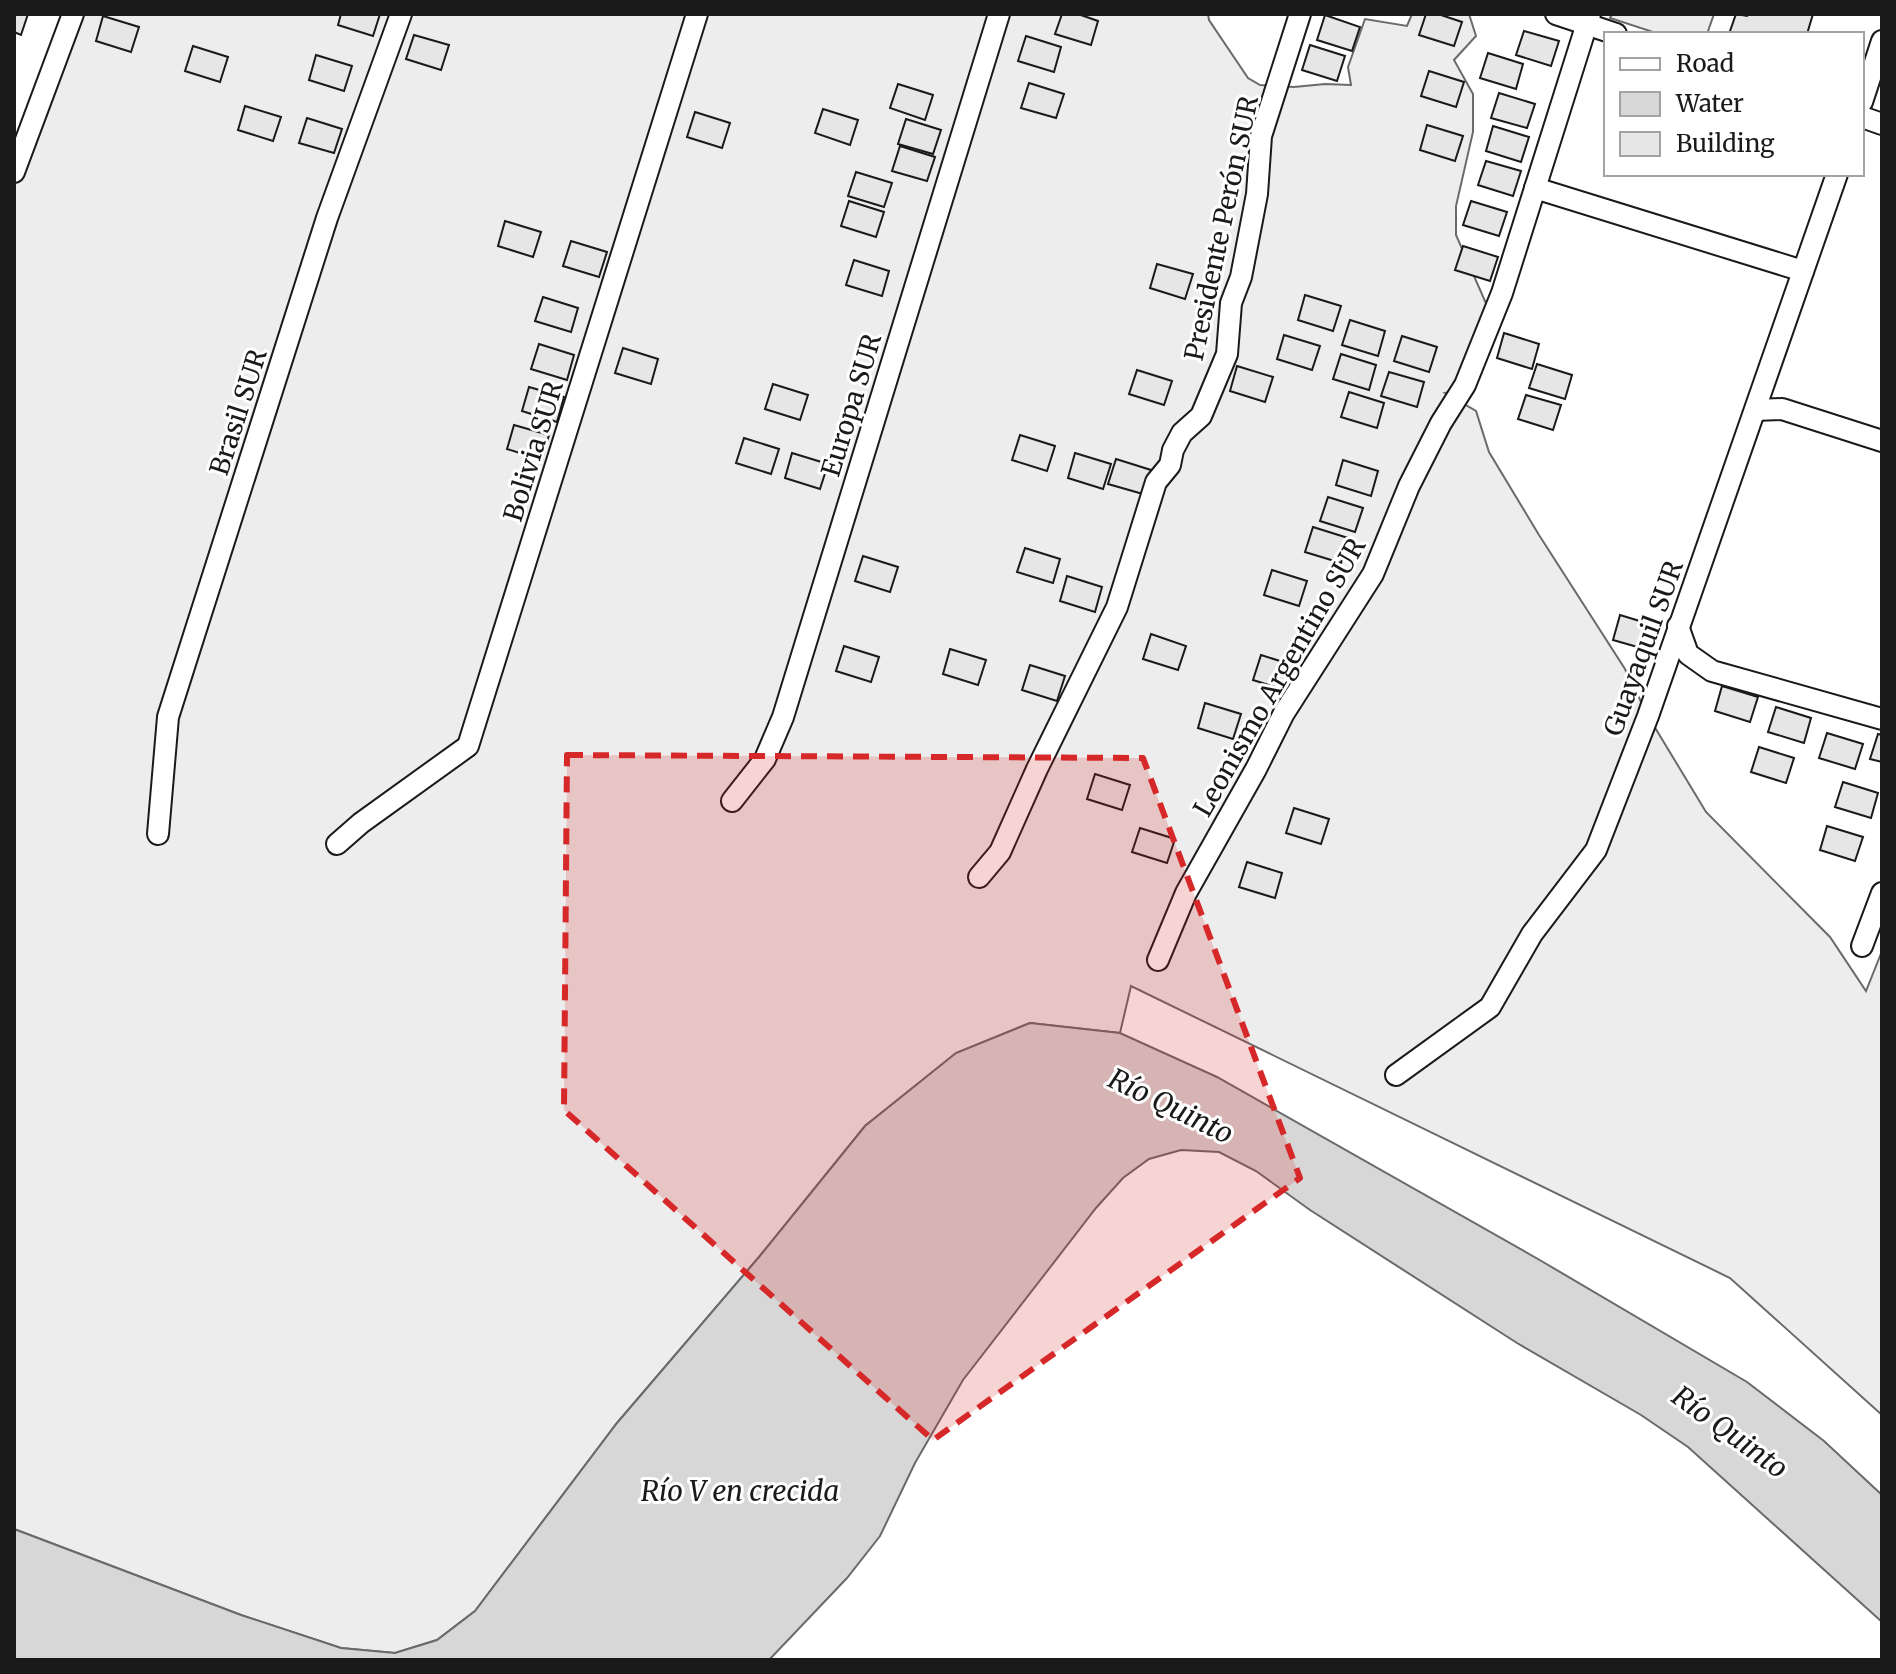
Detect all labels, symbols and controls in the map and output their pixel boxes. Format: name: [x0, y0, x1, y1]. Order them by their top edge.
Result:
legend: [1604, 32, 1864, 176]
text: Road: [1676, 48, 1734, 79]
text: Water: [1675, 88, 1744, 119]
street label: Presidente Perón SUR: [1177, 93, 1265, 363]
text: Building: [1676, 128, 1775, 159]
street label: Europa SUR: [814, 330, 888, 480]
street label: Brasil SUR: [202, 345, 274, 479]
street label: Bolivia SUR: [496, 377, 570, 525]
street label: Leonismo Argentino SUR: [1186, 532, 1372, 822]
street label: Guayaquil SUR: [1596, 556, 1690, 740]
water label: Río Quinto: [1103, 1060, 1239, 1152]
water label: Río Quinto: [1665, 1378, 1795, 1486]
water label: Río V en crecida: [641, 1473, 839, 1509]

